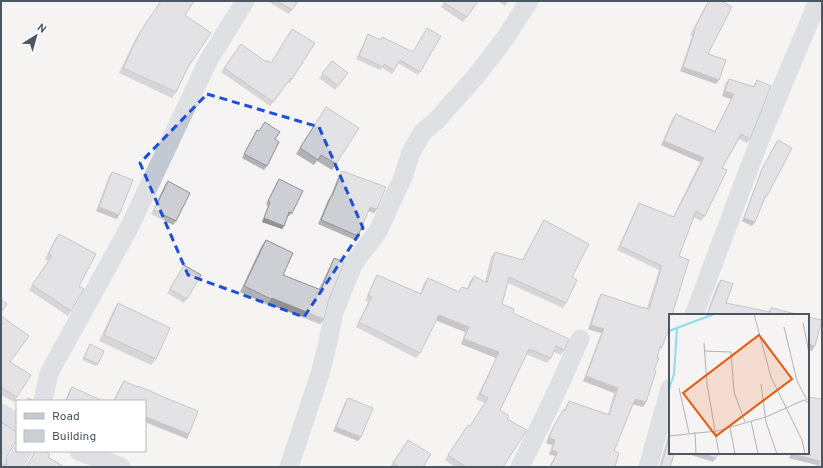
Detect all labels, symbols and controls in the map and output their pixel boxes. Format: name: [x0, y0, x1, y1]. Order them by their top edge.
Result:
north arrow: [16, 16, 56, 56]
text: N: [34, 21, 49, 37]
inset map: [669, 314, 809, 454]
legend: [16, 400, 146, 452]
text: Road: [52, 409, 80, 425]
text: Building: [52, 429, 96, 445]

